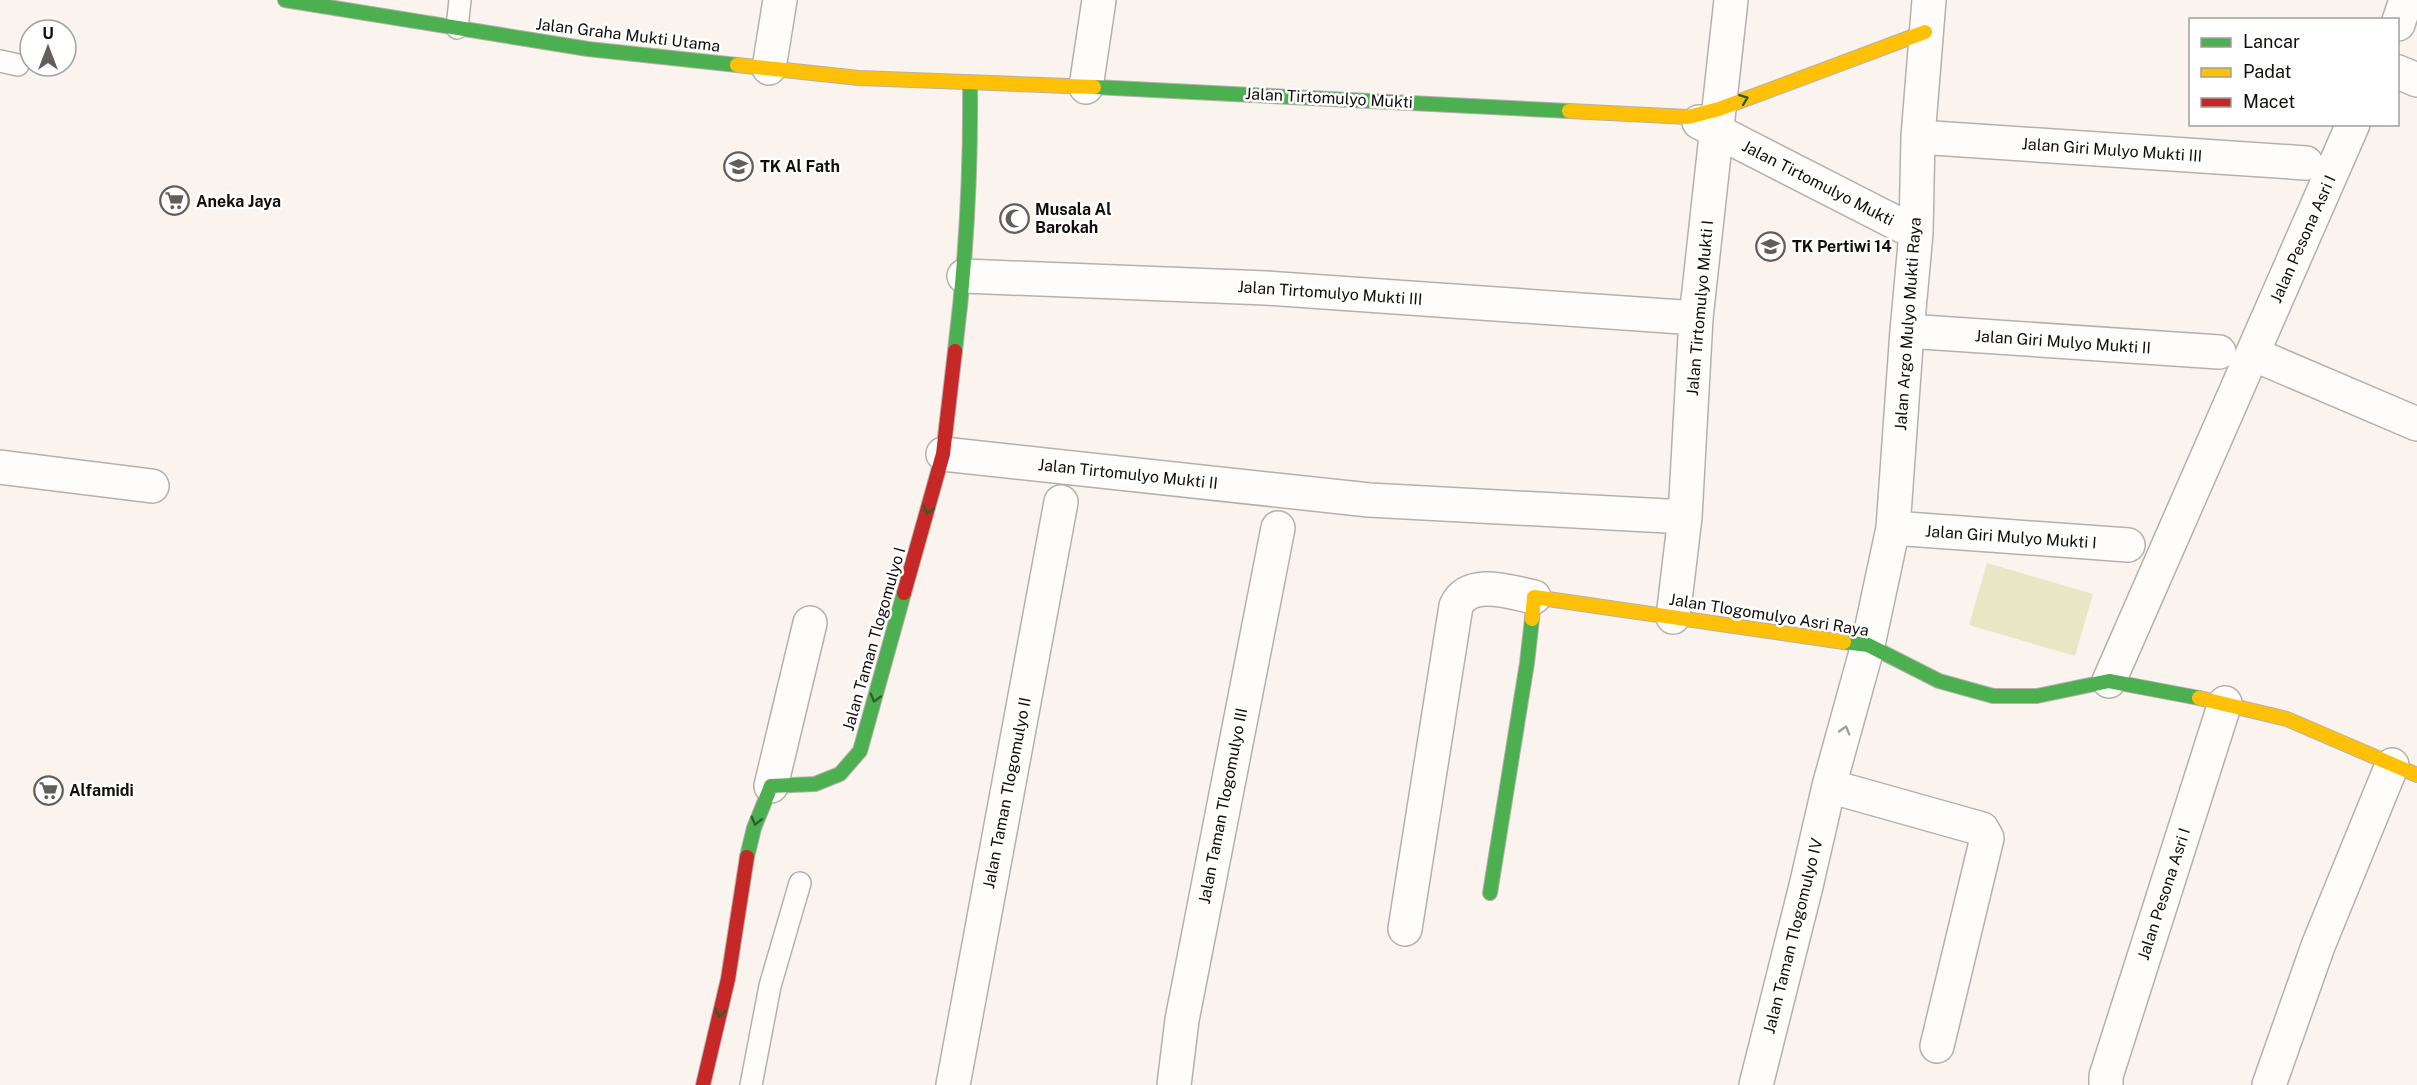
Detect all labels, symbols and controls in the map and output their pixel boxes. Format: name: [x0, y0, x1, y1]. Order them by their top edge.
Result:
street label: Jalan Graha Mukti Utama: [535, 14, 721, 56]
north arrow: [18, 18, 78, 78]
legend: [2189, 18, 2399, 126]
text: U: [42, 24, 54, 43]
text: Lancar: [2243, 31, 2300, 52]
text: Padat: [2243, 61, 2292, 82]
street label: Jalan Tirtomulyo Mukti: [1245, 84, 1413, 112]
text: Macet: [2243, 91, 2295, 112]
one-way arrow: [1738, 94, 1749, 107]
street label: Jalan Giri Mulyo Mukti III: [2021, 134, 2203, 166]
street label: Jalan Tirtomulyo Mukti: [1739, 136, 1897, 230]
school or university icon: TK Al Fath: [723, 150, 755, 182]
place label: TK Al Fath: [760, 157, 840, 176]
street label: Jalan Pesona Asri I: [2266, 172, 2340, 306]
supermarket icon: Aneka Jaya: [159, 185, 191, 217]
place label: Aneka Jaya: [196, 192, 281, 211]
place label: Musala Al Barokah: [1035, 200, 1112, 237]
mosque icon: Musala Al Barokah: [998, 202, 1030, 234]
street label: Jalan Argo Mulyo Mukti Raya: [1891, 217, 1925, 431]
street label: Jalan Tirtomulyo Mukti I: [1683, 219, 1717, 397]
school or university icon: TK Pertiwi 14: [1755, 230, 1787, 262]
place label: TK Pertiwi 14: [1792, 237, 1892, 256]
street label: Jalan Tirtomulyo Mukti III: [1237, 277, 1423, 309]
street label: Jalan Giri Mulyo Mukti II: [1974, 326, 2152, 358]
street label: Jalan Tirtomulyo Mukti II: [1037, 455, 1219, 493]
one-way arrow: [922, 505, 935, 515]
street label: Jalan Giri Mulyo Mukti I: [1925, 522, 2097, 552]
street label: Jalan Taman Tlogomulyo I: [839, 545, 909, 733]
street label: Jalan Tlogomulyo Asri Raya: [1668, 590, 1870, 640]
one-way arrow: [870, 692, 882, 703]
street label: Jalan Taman Tlogomulyo II: [979, 696, 1035, 890]
street label: Jalan Taman Tlogomulyo III: [1195, 706, 1251, 906]
one-way arrow: [1837, 725, 1850, 735]
supermarket icon: Alfamidi: [32, 774, 64, 806]
place label: Alfamidi: [69, 781, 134, 800]
one-way arrow: [751, 816, 764, 826]
street label: Jalan Pesona Asri I: [2134, 826, 2194, 962]
street label: Jalan Taman Tlogomulyo IV: [1759, 836, 1827, 1036]
one-way arrow: [715, 1007, 728, 1017]

